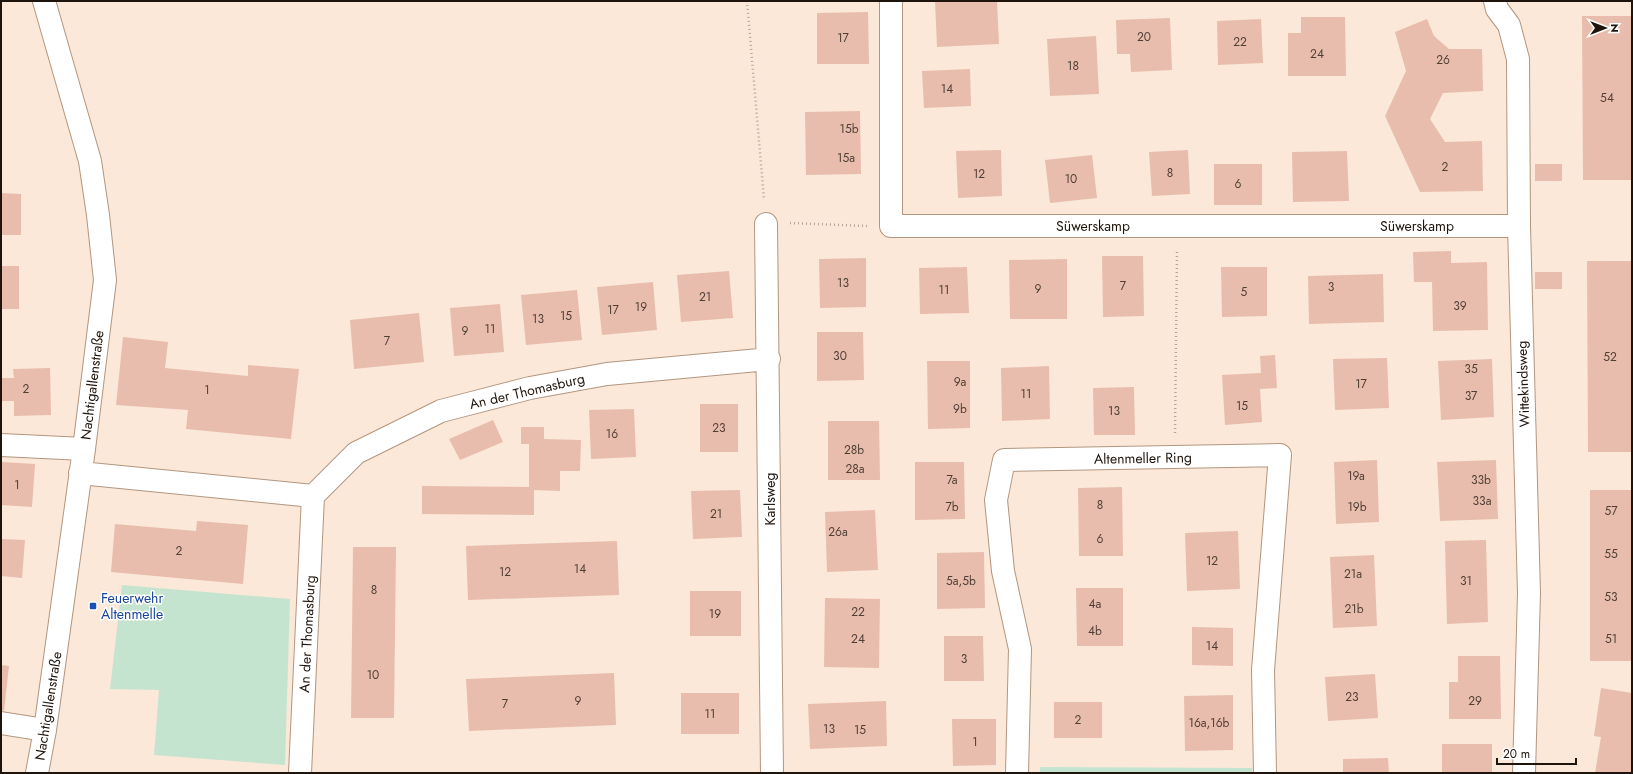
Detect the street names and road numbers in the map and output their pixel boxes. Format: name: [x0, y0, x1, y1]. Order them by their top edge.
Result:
street label: Süwerskamp: [1056, 216, 1130, 236]
street label: Süwerskamp: [1380, 216, 1454, 236]
street label: Nachtigallenstraße: [75, 329, 109, 441]
street label: Wittekindsweg: [1511, 340, 1535, 428]
street label: An der Thomasburg: [467, 368, 587, 414]
street label: Altenmeller Ring: [1094, 447, 1192, 469]
street label: Karlsweg: [760, 473, 780, 525]
street label: An der Thomasburg: [294, 575, 320, 693]
street label: Nachtigallenstraße: [30, 650, 66, 762]

